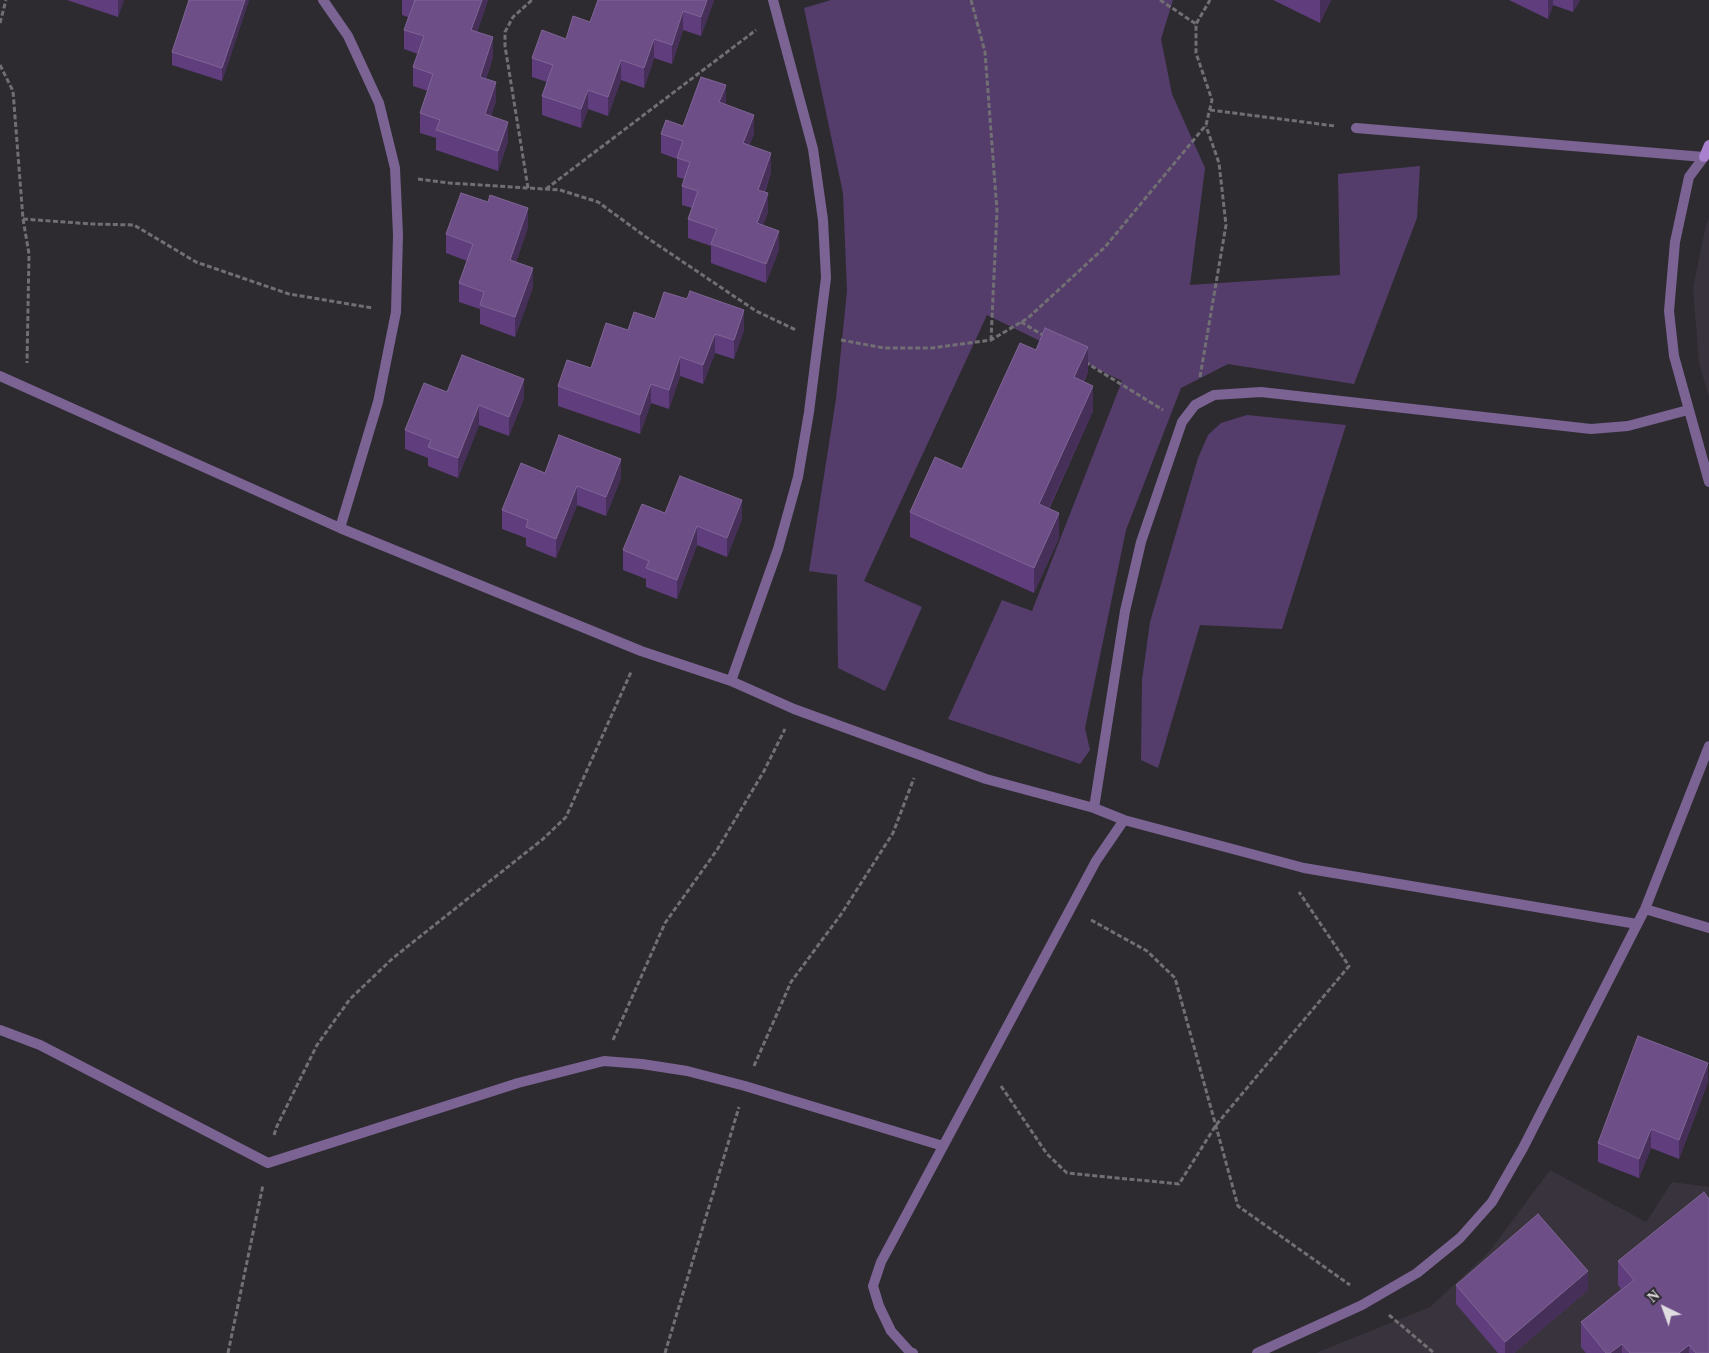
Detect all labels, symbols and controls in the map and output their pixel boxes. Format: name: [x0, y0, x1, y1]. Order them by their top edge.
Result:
north arrow: [1639, 1283, 1689, 1333]
text: N: [1645, 1288, 1662, 1305]

